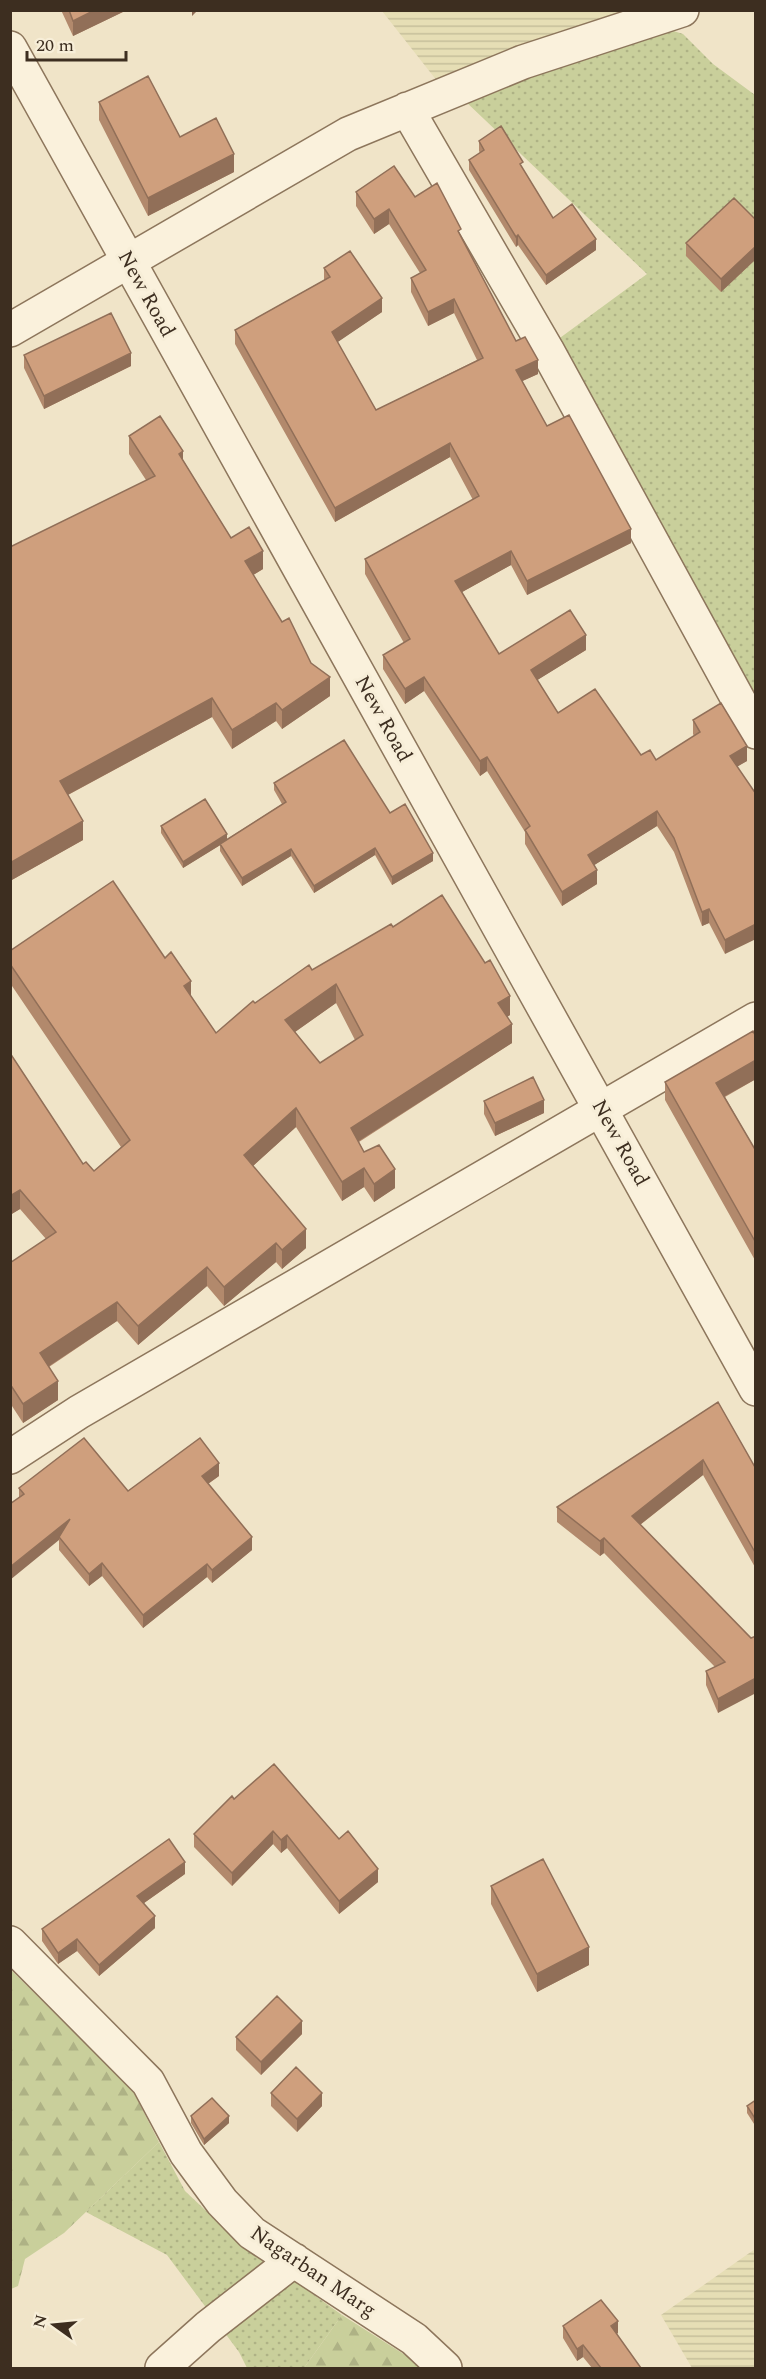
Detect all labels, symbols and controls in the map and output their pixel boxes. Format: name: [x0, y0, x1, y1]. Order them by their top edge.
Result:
scale bar: [27, 24, 126, 62]
text: 20 m: [36, 32, 74, 59]
street label: New Road: [109, 245, 183, 343]
street label: New Road: [346, 670, 420, 768]
street label: New Road: [583, 1094, 657, 1192]
street label: Nagarban Marg: [243, 2218, 383, 2326]
north arrow: [24, 2295, 84, 2355]
text: N: [27, 2312, 54, 2331]

